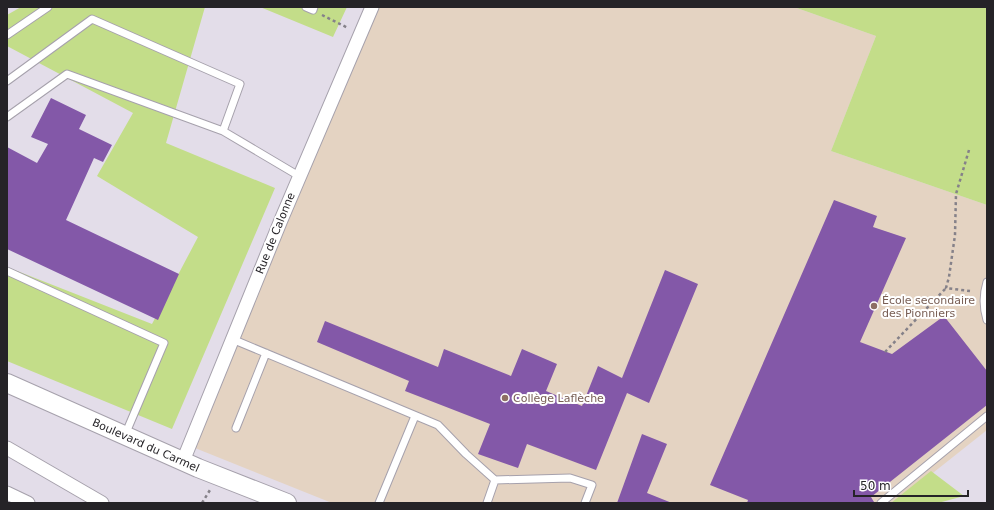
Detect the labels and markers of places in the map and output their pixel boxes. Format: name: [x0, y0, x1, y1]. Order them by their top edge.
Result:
place label: École secondaire des Pionniers: [882, 294, 975, 320]
marker: École secondaire des Pionniers: [869, 301, 879, 311]
place label: Collège Laflèche: [513, 392, 604, 405]
marker: Collège Laflèche: [500, 393, 510, 403]

